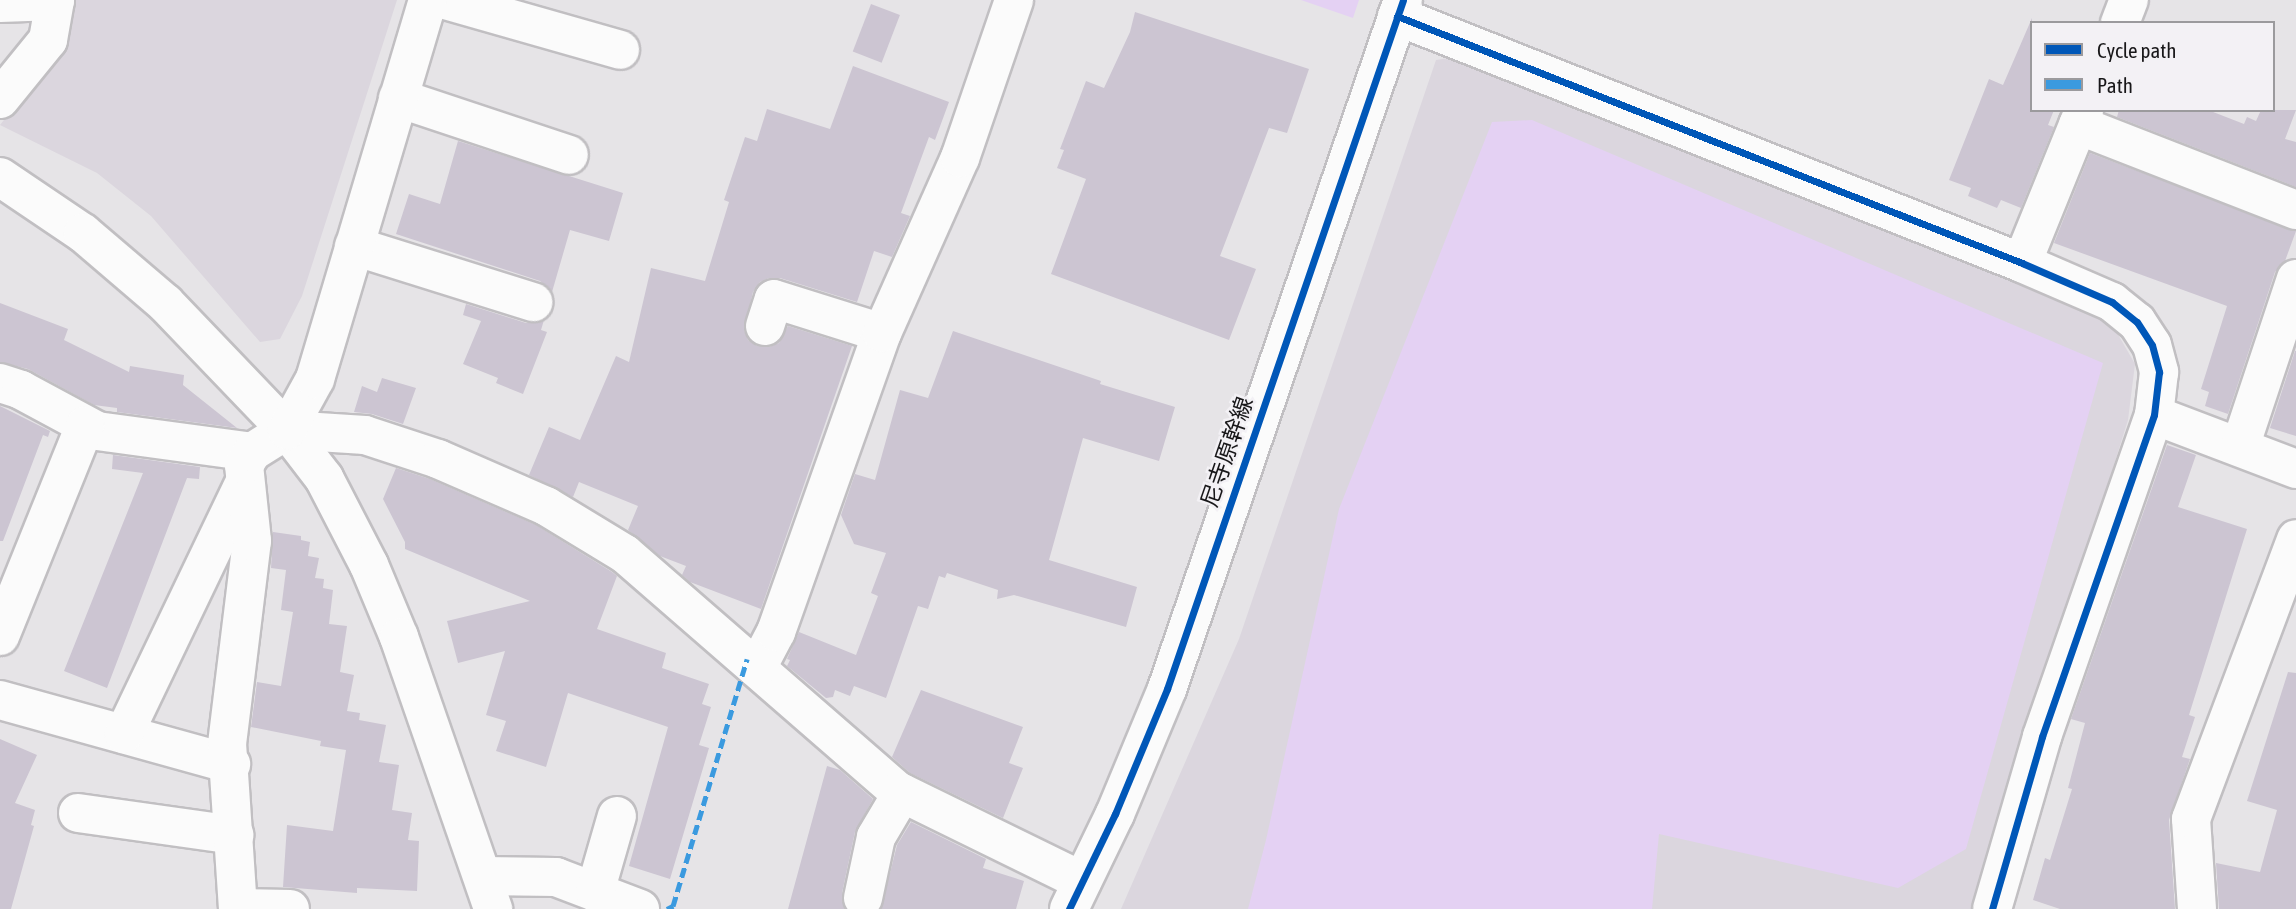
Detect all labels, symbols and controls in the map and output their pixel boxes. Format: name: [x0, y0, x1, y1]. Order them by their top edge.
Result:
legend: [2030, 21, 2275, 112]
text: Cycle path: [2097, 38, 2176, 62]
text: Path: [2097, 73, 2133, 97]
street label: 尼寺原幹線: [1195, 393, 1259, 511]

